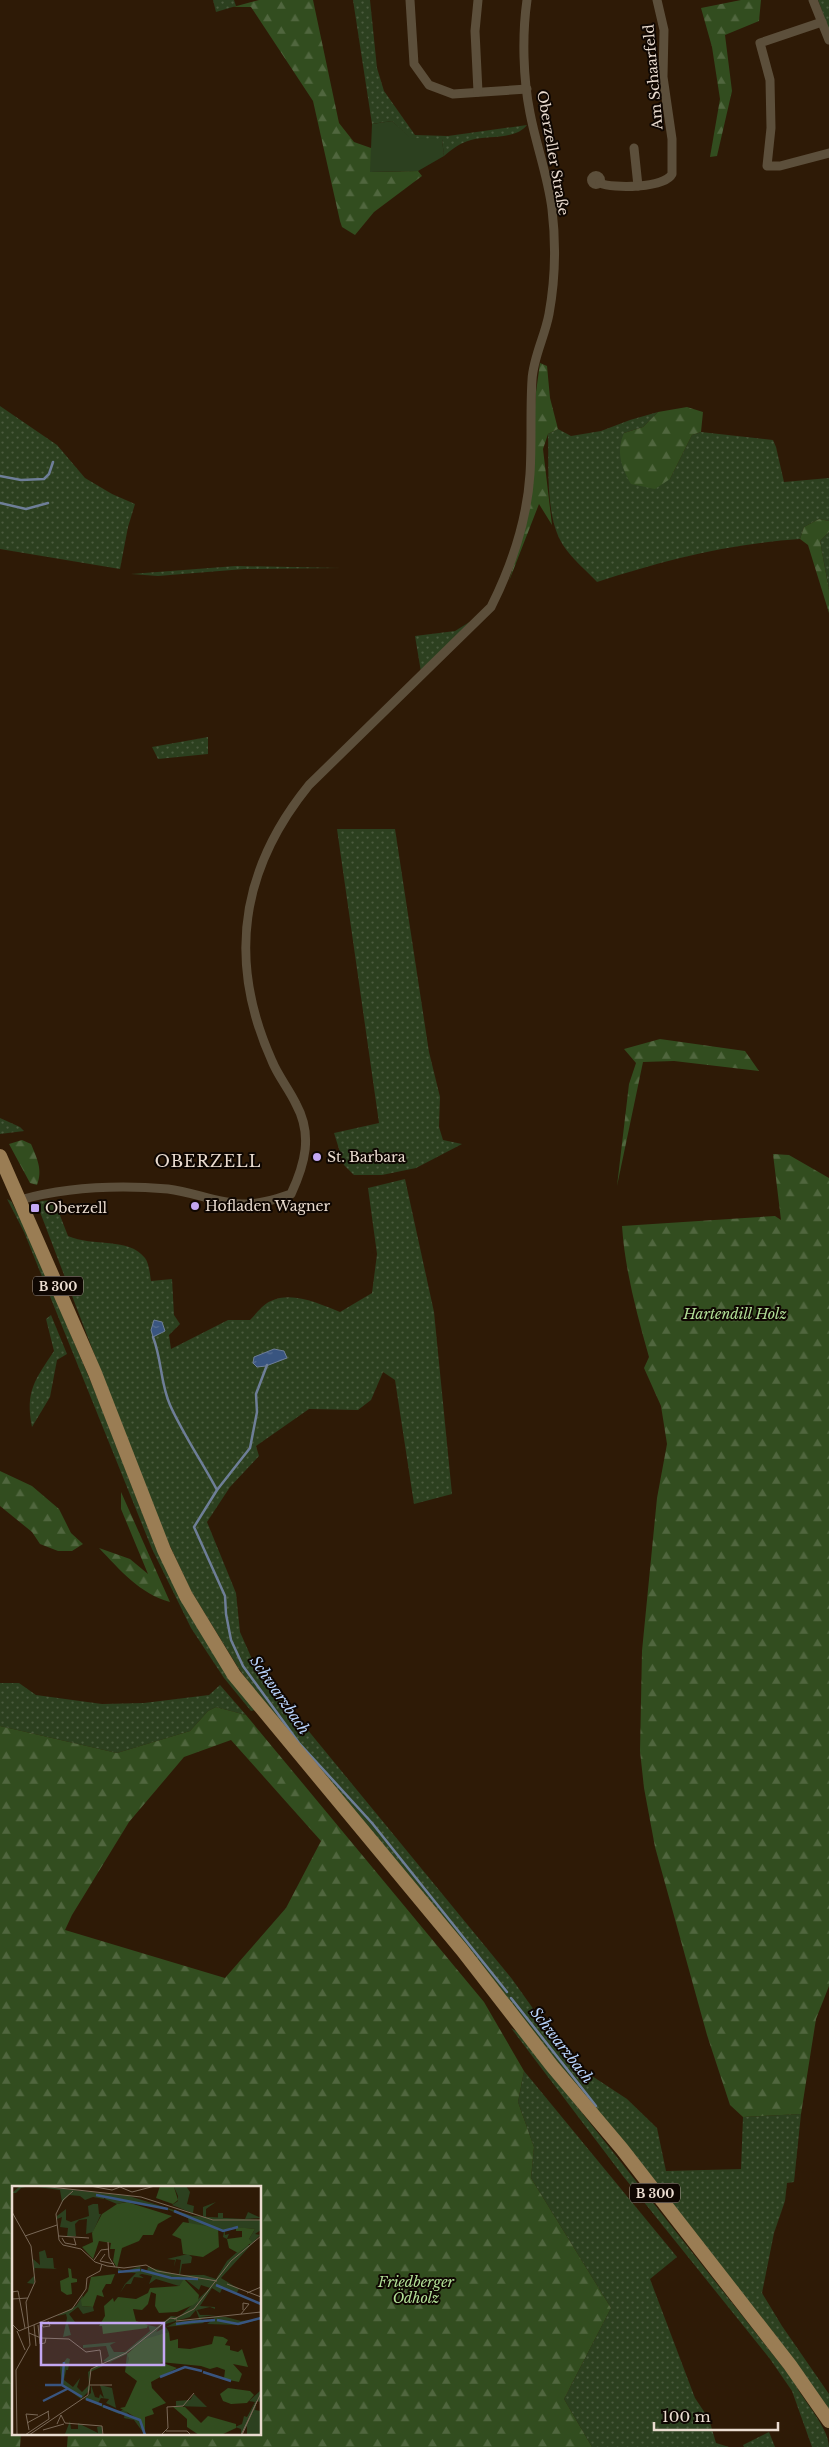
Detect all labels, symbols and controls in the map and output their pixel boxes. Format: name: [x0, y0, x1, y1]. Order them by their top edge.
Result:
street label: Am Schaarfeld: [639, 23, 667, 132]
street label: Oberzeller Straße: [533, 89, 573, 217]
place label: St. Barbara: [327, 1148, 406, 1166]
district label: OBERZELL: [155, 1151, 261, 1171]
marker: St. Barbara: [311, 1151, 323, 1163]
place label: Hofladen Wagner: [205, 1197, 331, 1215]
place label: Oberzell: [45, 1199, 107, 1217]
marker: Hofladen Wagner: [189, 1200, 201, 1212]
marker: Oberzell: [29, 1202, 41, 1214]
road number: B 300: [33, 1276, 83, 1295]
park label: Hartendill Holz: [682, 1305, 787, 1323]
water label: Schwarzbach: [246, 1652, 314, 1738]
water label: Schwarzbach: [526, 2003, 598, 2087]
road number: B 300: [630, 2184, 680, 2202]
inset map: [12, 2186, 261, 2434]
park label: Friedberger Ödholz: [377, 2273, 455, 2307]
scale bar: [654, 2400, 778, 2432]
text: 100 m: [662, 2407, 711, 2426]

